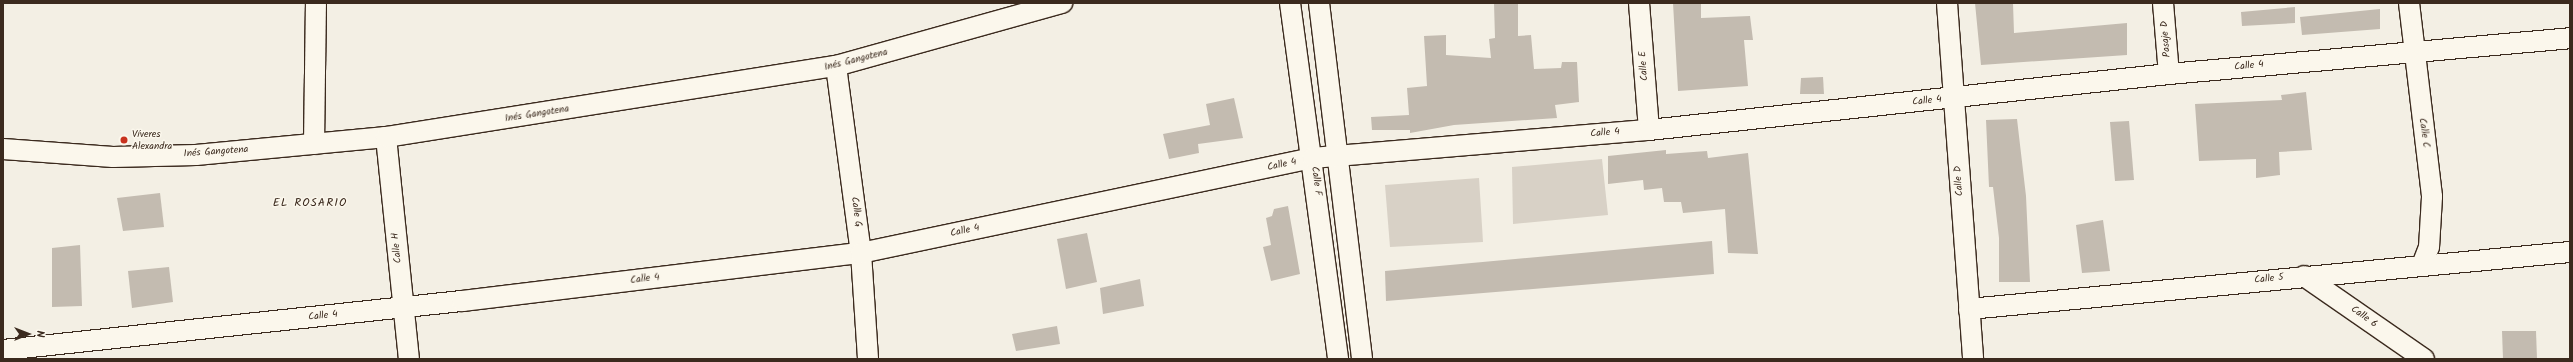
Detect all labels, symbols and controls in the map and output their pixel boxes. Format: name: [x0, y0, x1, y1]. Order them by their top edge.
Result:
street label: Pasaje D: [2158, 20, 2174, 58]
street label: Inés Gangotena: [823, 46, 889, 74]
street label: Calle E: [1637, 51, 1651, 81]
street label: Calle 4: [2234, 58, 2264, 74]
street label: Calle 4: [1912, 93, 1942, 109]
street label: Inés Gangotena: [504, 103, 570, 125]
street label: Calle C: [2416, 117, 2432, 149]
street label: Calle 4: [1590, 126, 1620, 140]
place label: Víveres Alexandra: [132, 128, 172, 152]
marker: Víveres Alexandra: [119, 135, 129, 145]
street label: Inés Gangotena: [183, 144, 249, 160]
street label: Calle 4: [1266, 156, 1298, 174]
street label: Calle D: [1952, 165, 1966, 197]
street label: Calle F: [1308, 166, 1324, 196]
district label: EL ROSARIO: [273, 196, 347, 210]
street label: Calle G: [848, 196, 864, 228]
street label: Calle 4: [949, 222, 981, 240]
street label: Calle H: [389, 232, 405, 264]
street label: Calle 4: [630, 271, 660, 287]
street label: Calle 5: [2254, 271, 2284, 287]
street label: Calle 6: [2348, 304, 2380, 330]
street label: Calle 4: [308, 308, 338, 324]
north arrow: [8, 314, 48, 354]
text: N: [31, 331, 49, 337]

